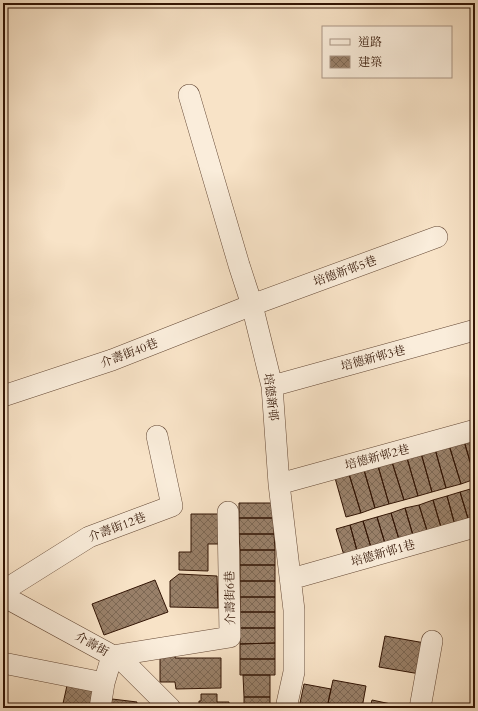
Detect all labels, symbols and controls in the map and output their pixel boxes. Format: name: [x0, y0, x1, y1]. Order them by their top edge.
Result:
legend: [322, 26, 452, 78]
text: 道路: [358, 34, 382, 50]
text: 建築: [358, 54, 382, 70]
street label: 培德新邨5巷: [311, 252, 379, 290]
street label: 介壽街40巷: [98, 335, 160, 371]
street label: 培德新邨3巷: [339, 342, 407, 374]
street label: 培德新邨: [260, 372, 282, 422]
street label: 培德新邨2巷: [343, 441, 411, 473]
street label: 介壽街12巷: [86, 509, 148, 545]
street label: 培德新邨1巷: [349, 536, 417, 570]
street label: 介壽街6巷: [222, 571, 238, 625]
street label: 介壽街: [72, 628, 112, 660]

